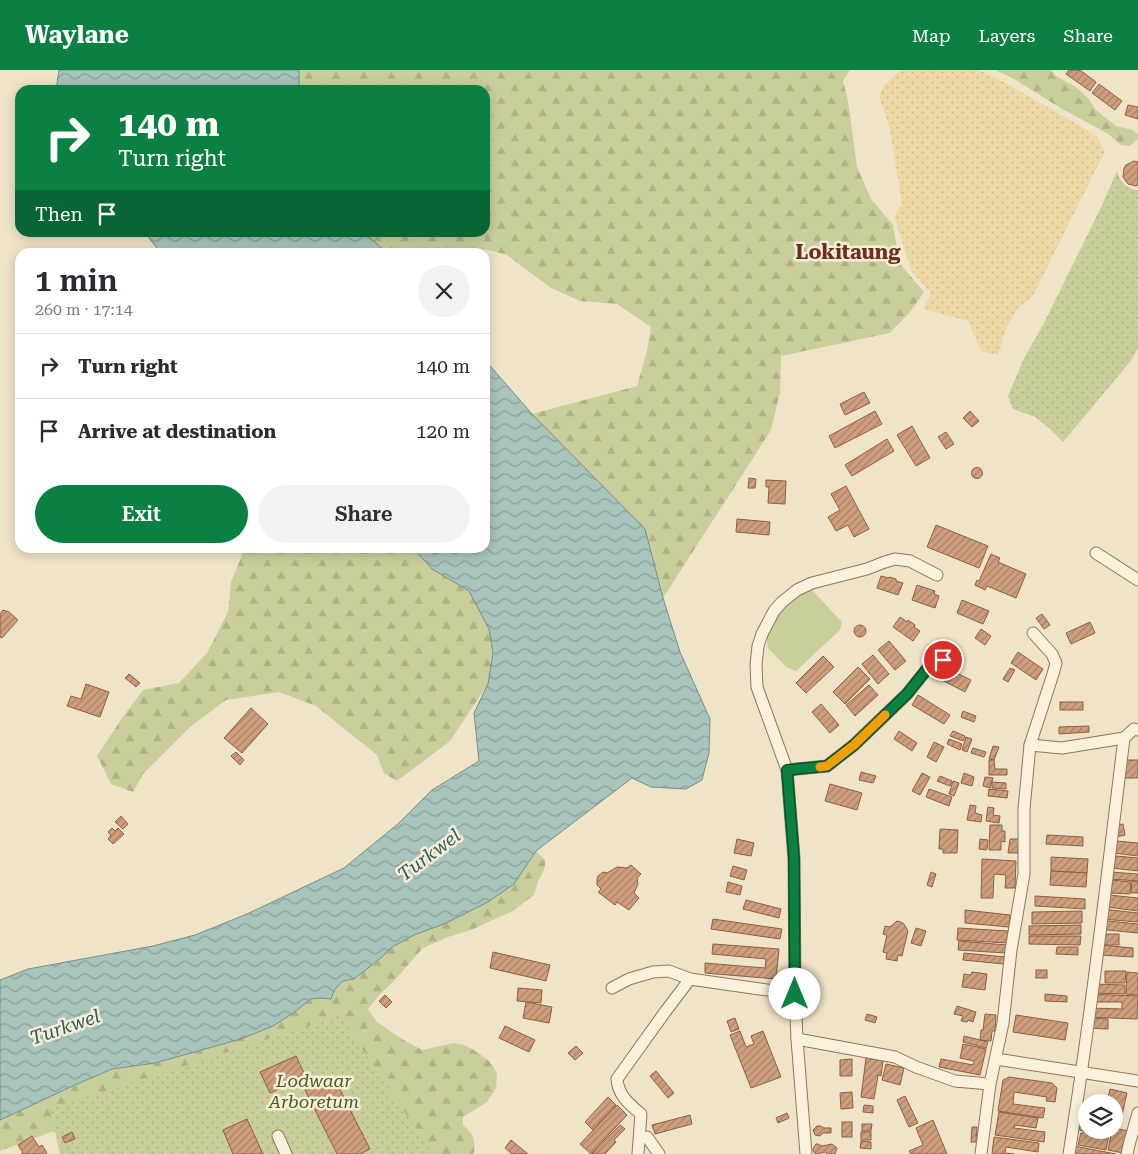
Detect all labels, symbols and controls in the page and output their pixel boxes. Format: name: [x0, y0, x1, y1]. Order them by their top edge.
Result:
text: Waylane: [25, 21, 129, 49]
text: Map: [912, 25, 951, 46]
text: Layers: [979, 25, 1035, 46]
text: Share: [1063, 25, 1113, 46]
text: 140 m: [118, 104, 219, 145]
icon: right: [35, 105, 100, 170]
text: Turn right: [118, 146, 226, 171]
icon: arrive: [93, 200, 121, 228]
text: Then: [35, 203, 83, 226]
district label: Lokitaung: [796, 240, 901, 264]
text: 1 min: [35, 263, 118, 298]
button: close: [418, 265, 470, 317]
text: 260 m · 17:14: [35, 300, 133, 319]
icon: right: [35, 352, 63, 380]
text: Turn right: [78, 355, 178, 378]
text: 140 m: [416, 355, 470, 378]
icon: arrive: [35, 417, 63, 445]
text: Arrive at destination: [78, 420, 276, 443]
text: 120 m: [416, 420, 470, 443]
button: Exit: [35, 485, 248, 543]
button: Share: [258, 485, 470, 543]
pin: [922, 639, 964, 681]
icon: arrive: [929, 646, 957, 674]
water label: Turkwel: [393, 824, 465, 886]
position arrow: [768, 967, 820, 1019]
water label: Turkwel: [27, 1004, 103, 1050]
park label: Lodwaar Arboretum: [268, 1070, 359, 1112]
map controls: [1078, 1094, 1123, 1139]
button: layers: [1078, 1094, 1123, 1139]

